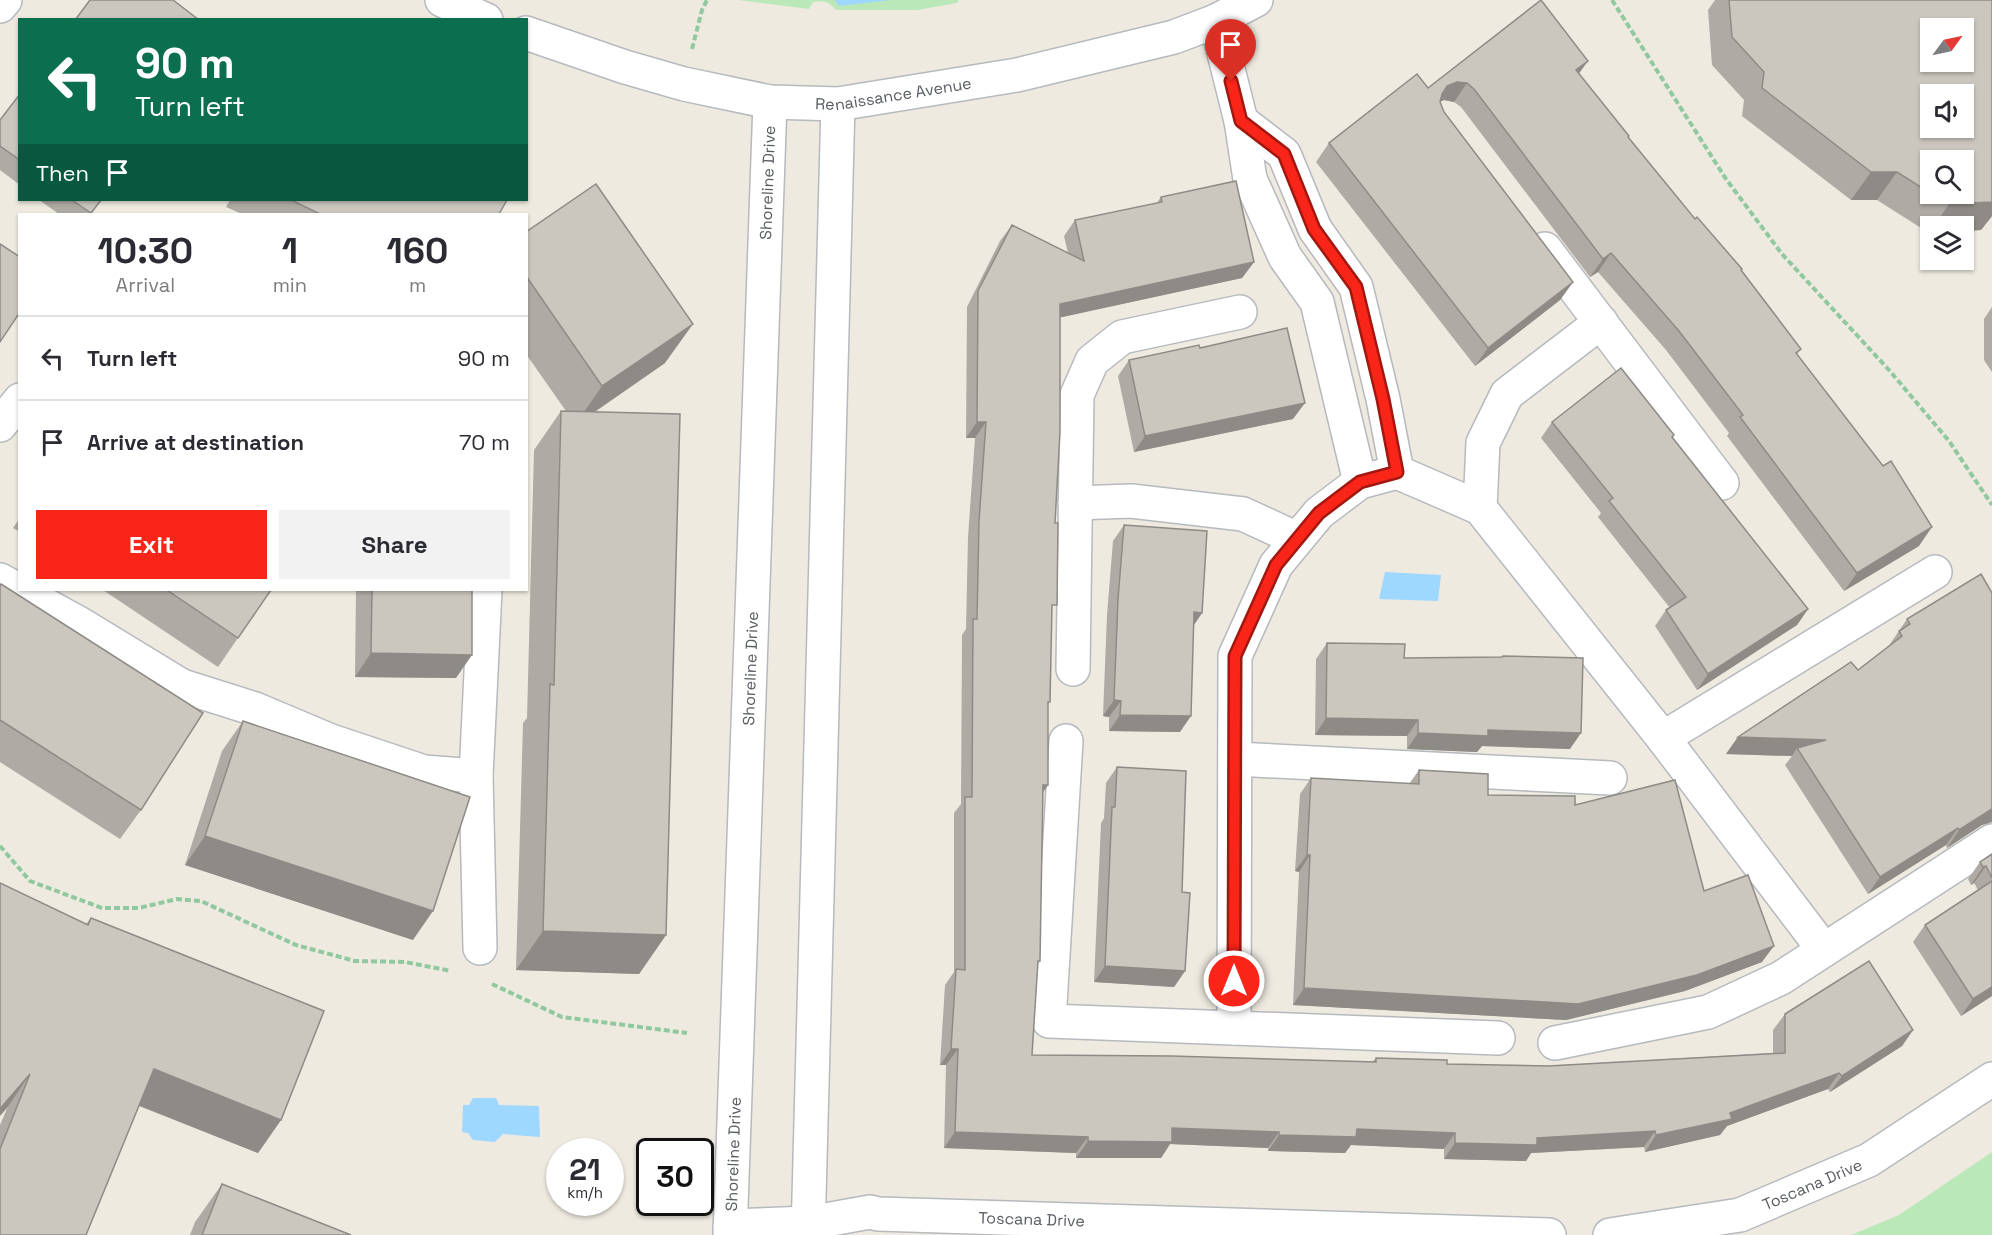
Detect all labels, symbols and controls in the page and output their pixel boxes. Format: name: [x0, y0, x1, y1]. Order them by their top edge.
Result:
north arrow: [1920, 18, 1974, 72]
map controls: [1920, 18, 1974, 270]
pin: [1205, 19, 1256, 81]
icon: arrive: [1214, 28, 1247, 61]
text: 90 m: [135, 37, 235, 90]
icon: left: [36, 42, 114, 120]
street label: Renaissance Avenue: [815, 72, 973, 115]
button: sound: [1920, 84, 1974, 138]
text: Turn left: [135, 89, 245, 124]
street label: Shoreline Drive: [755, 125, 780, 240]
button: search: [1920, 150, 1974, 204]
icon: arrive: [101, 156, 134, 189]
text: Then: [36, 159, 89, 187]
button: layers: [1920, 216, 1974, 270]
text: 10:30: [98, 228, 193, 274]
text: 1: [282, 228, 298, 274]
text: 160: [387, 228, 448, 274]
text: Arrival: [116, 272, 175, 298]
text: min: [273, 272, 307, 298]
text: m: [409, 272, 426, 298]
icon: left: [36, 342, 69, 375]
text: Turn left: [87, 344, 177, 372]
text: 90 m: [458, 344, 510, 372]
icon: arrive: [36, 426, 69, 459]
text: Arrive at destination: [87, 428, 304, 456]
text: 70 m: [459, 428, 510, 456]
button: Exit: [36, 510, 267, 579]
button: Share: [279, 510, 510, 579]
street label: Shoreline Drive: [737, 611, 763, 726]
position arrow: [1202, 949, 1266, 1013]
street label: Shoreline Drive: [720, 1097, 745, 1212]
speed limit sign: 30: [636, 1138, 714, 1216]
text: 21: [569, 1150, 601, 1189]
street label: Toscana Drive: [1759, 1154, 1865, 1215]
text: km/h: [567, 1183, 603, 1202]
street label: Toscana Drive: [978, 1207, 1085, 1231]

